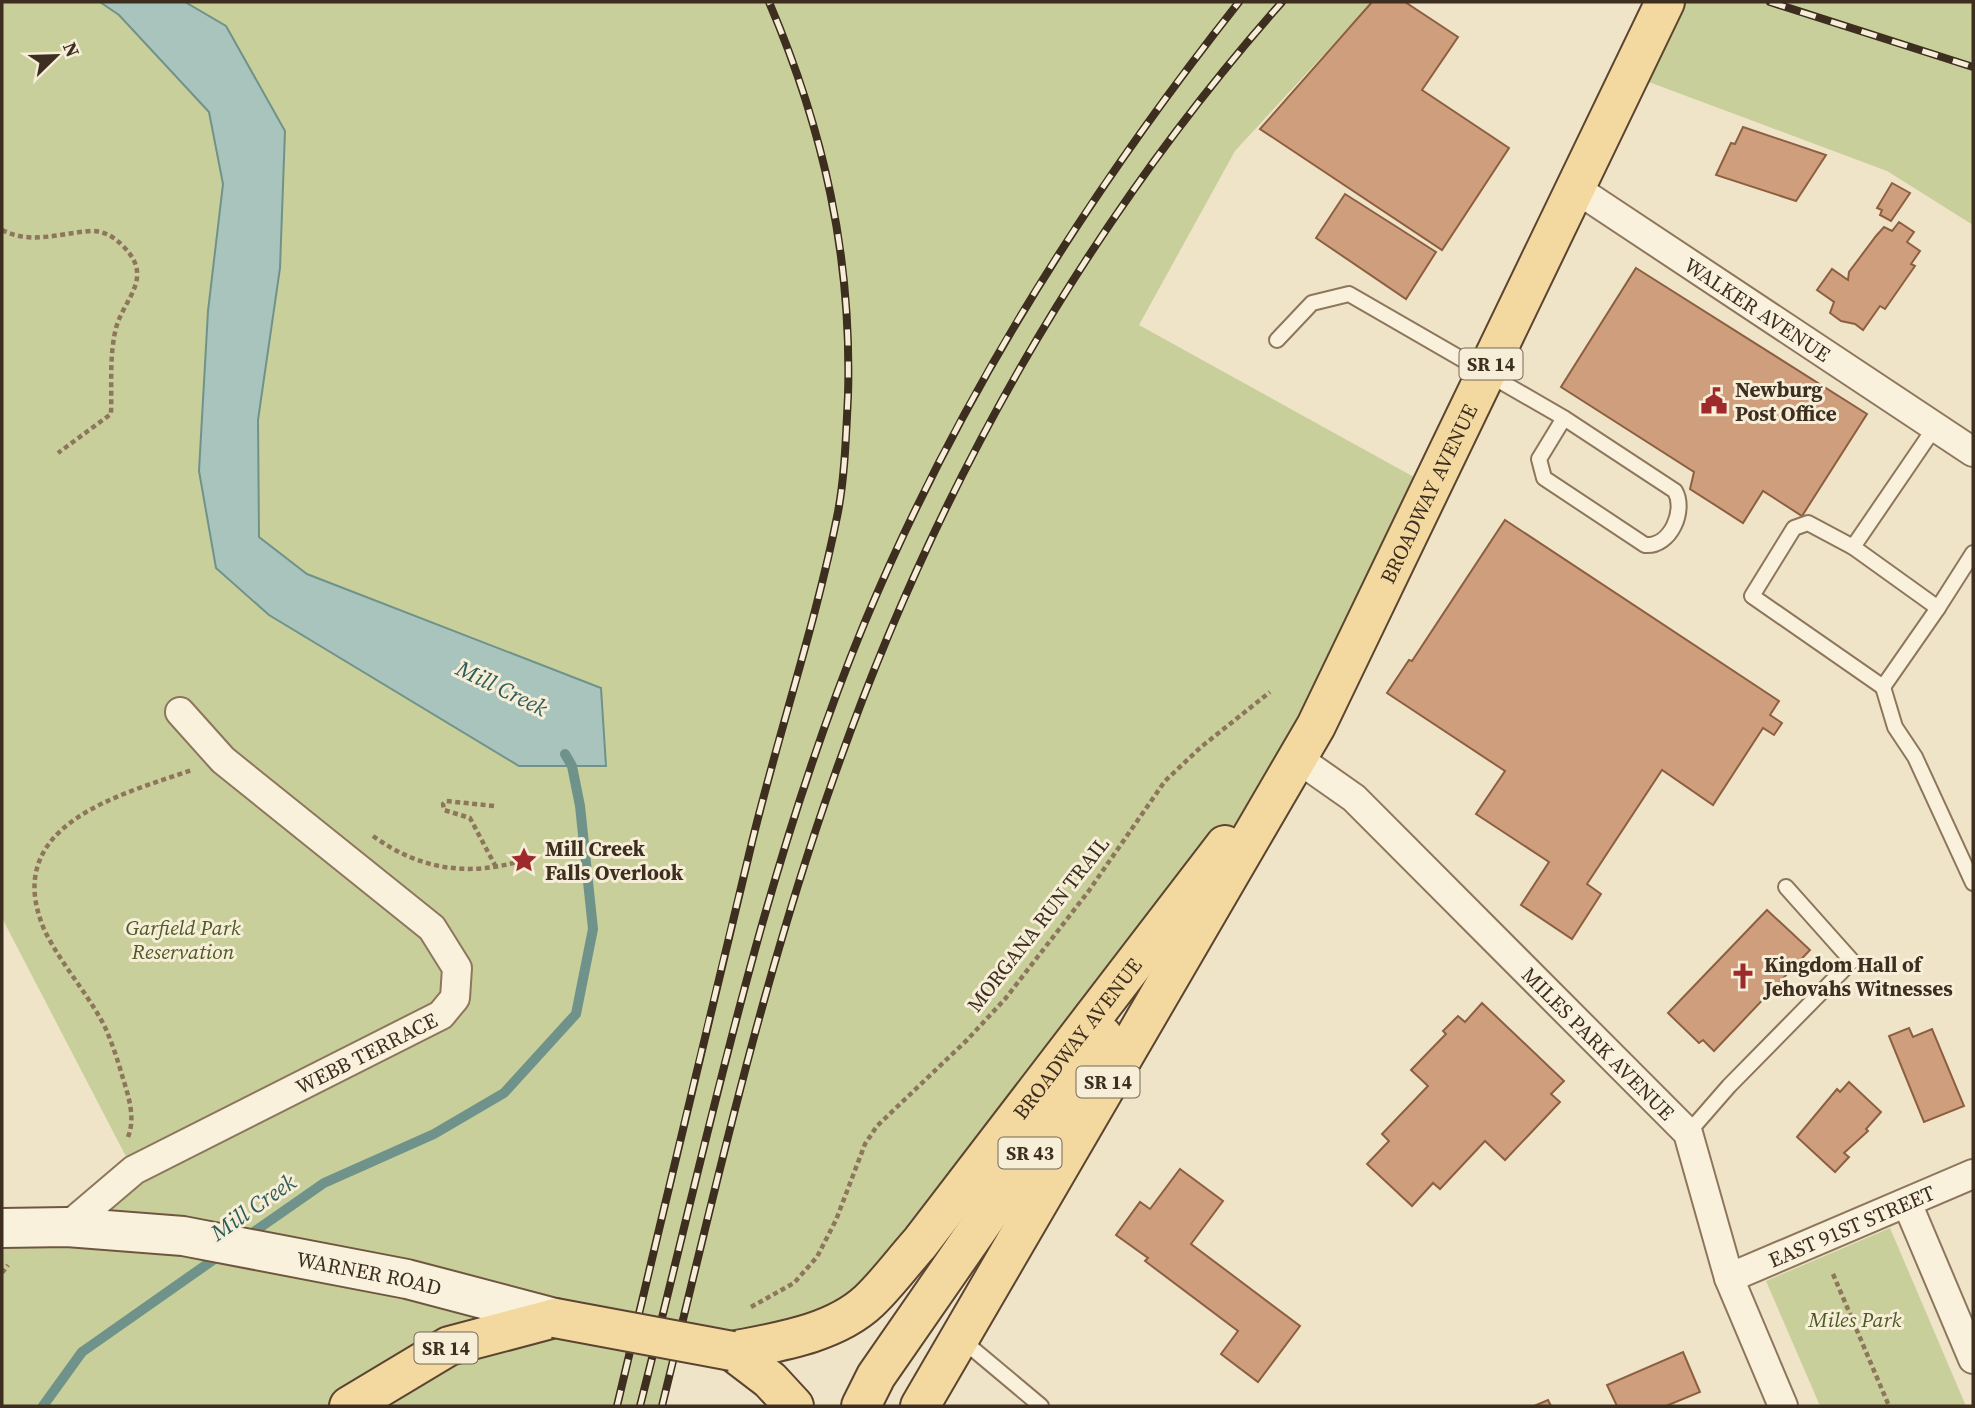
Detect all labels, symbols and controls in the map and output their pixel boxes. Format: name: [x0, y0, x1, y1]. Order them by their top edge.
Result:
north arrow: [21, 21, 91, 91]
text: N: [57, 38, 86, 61]
street label: WALKER AVENUE: [1679, 250, 1836, 368]
road number: SR 14: [1460, 348, 1522, 380]
place label: Newburg Post Office: [1735, 375, 1837, 428]
public building icon: Newburg Post Office: [1699, 386, 1729, 416]
street label: BROADWAY AVENUE: [1372, 399, 1484, 588]
water label: Mill Creek: [450, 652, 553, 724]
street label: MORGANA RUN TRAIL: [960, 830, 1116, 1018]
place label: Mill Creek Falls Overlook: [545, 834, 684, 887]
place icon: Mill Creek Falls Overlook: [509, 845, 539, 875]
park label: Garfield Park Reservation: [125, 913, 241, 966]
place label: Kingdom Hall of Jehovahs Witnesses: [1762, 950, 1953, 1003]
street label: BROADWAY AVENUE: [1006, 952, 1148, 1125]
street label: MILES PARK AVENUE: [1516, 960, 1681, 1126]
church icon: Kingdom Hall of Jehovahs Witnesses: [1728, 961, 1758, 991]
street label: WEBB TERRACE: [290, 1005, 442, 1101]
road number: SR 14: [1076, 1066, 1140, 1098]
road number: SR 43: [998, 1138, 1062, 1168]
water label: Mill Creek: [203, 1166, 302, 1249]
street label: EAST 91ST STREET: [1764, 1177, 1939, 1274]
street label: WARNER ROAD: [294, 1244, 445, 1302]
park label: Miles Park: [1808, 1305, 1901, 1334]
road number: SR 14: [414, 1332, 478, 1364]

